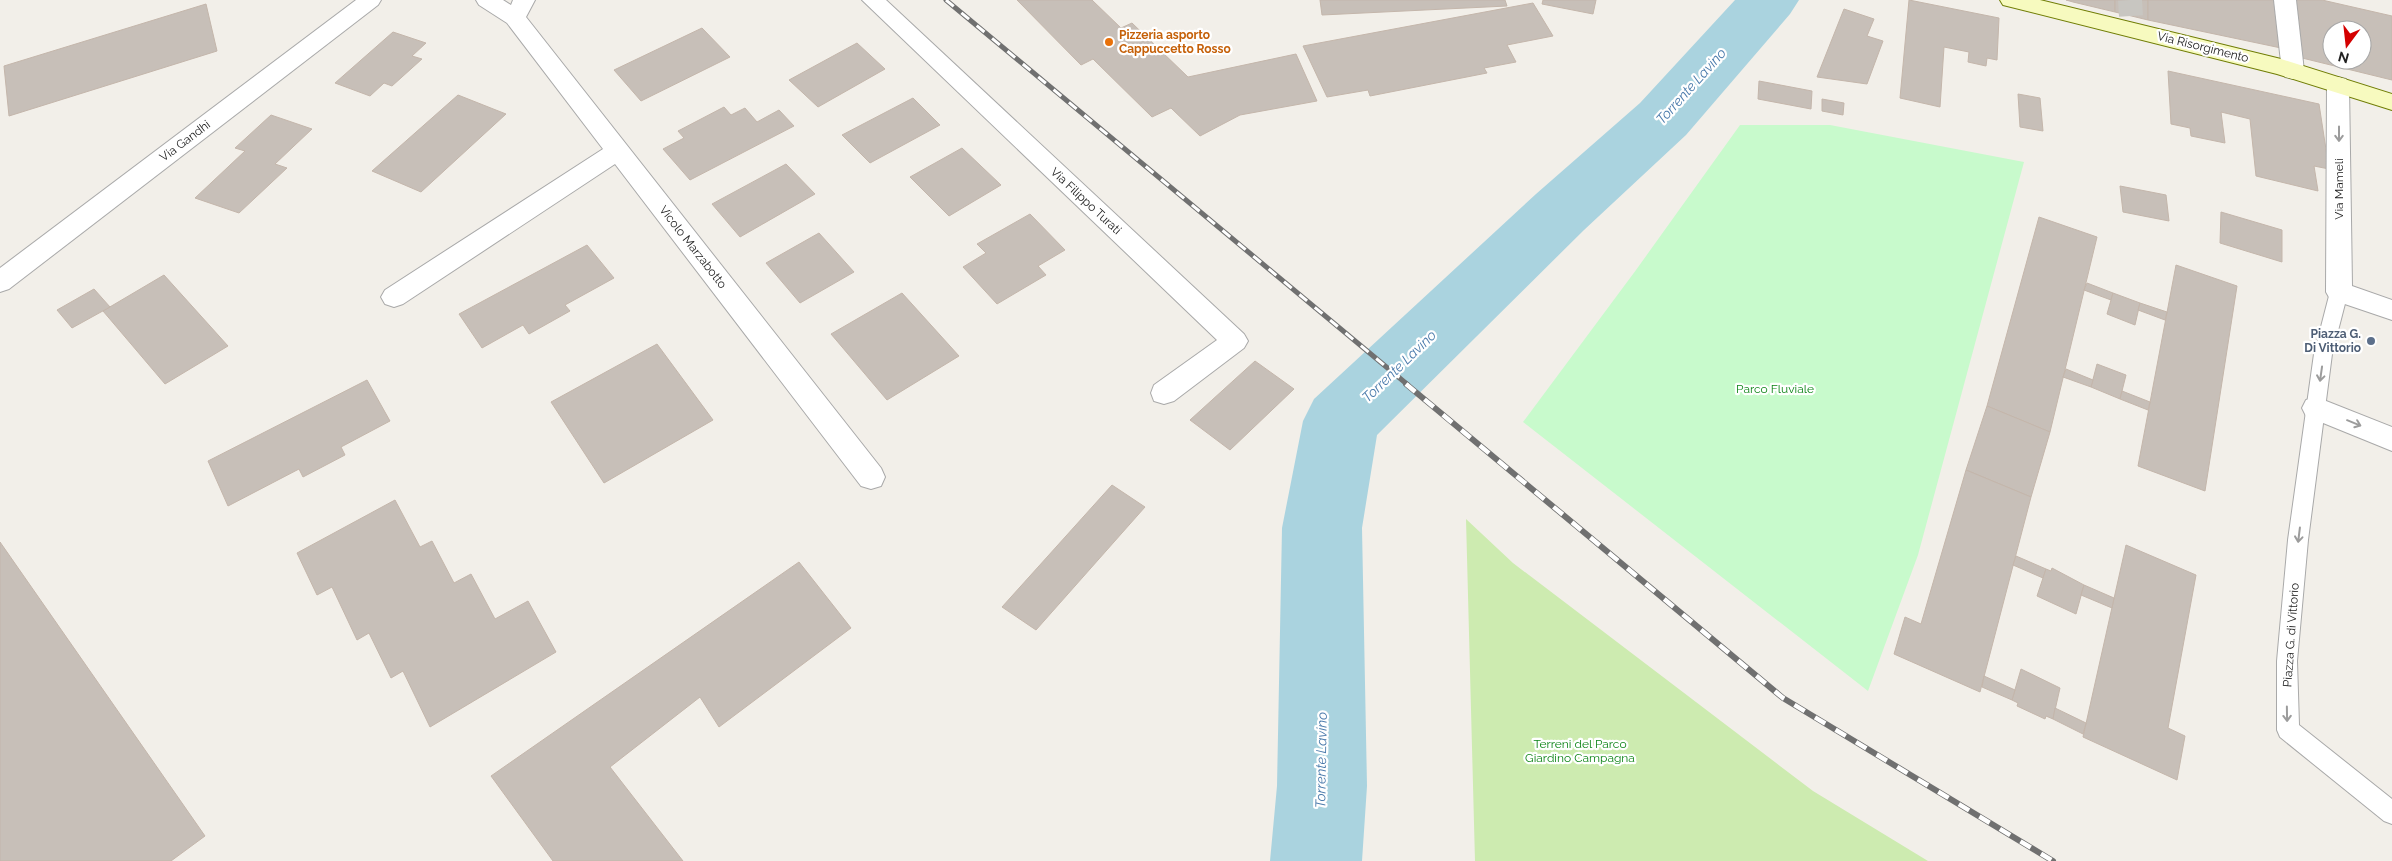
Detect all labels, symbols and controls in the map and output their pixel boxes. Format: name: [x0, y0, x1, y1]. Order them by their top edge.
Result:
north arrow: [2322, 20, 2372, 70]
place label: Pizzeria asporto Cappuccetto Rosso: [1119, 28, 1231, 56]
street label: Via Risorgimento: [2156, 29, 2250, 65]
marker: Pizzeria asporto Cappuccetto Rosso: [1103, 36, 1115, 48]
water label: Torrente Lavino: [1653, 45, 1729, 127]
text: N: [2336, 48, 2351, 67]
street label: Via Gandhi: [157, 117, 213, 165]
one-way arrow: [2334, 126, 2344, 142]
street label: Via Mameli: [2332, 158, 2346, 220]
street label: Via Filippo Turati: [1048, 165, 1124, 237]
street label: Vicolo Marzabotto: [656, 203, 730, 291]
water label: Torrente Lavino: [1359, 327, 1439, 405]
place label: Piazza G. Di Vittorio: [2304, 327, 2361, 355]
marker: Piazza G. Di Vittorio: [2365, 335, 2377, 347]
one-way arrow: [2316, 365, 2326, 381]
park label: Parco Fluviale: [1736, 382, 1814, 396]
one-way arrow: [2346, 419, 2361, 429]
one-way arrow: [2294, 526, 2304, 542]
street label: Piazza G. di Vittorio: [2280, 582, 2302, 688]
one-way arrow: [2283, 706, 2292, 722]
water label: Torrente Lavino: [1312, 712, 1330, 808]
park label: Terreni del Parco Giardino Campagna: [1525, 737, 1635, 765]

